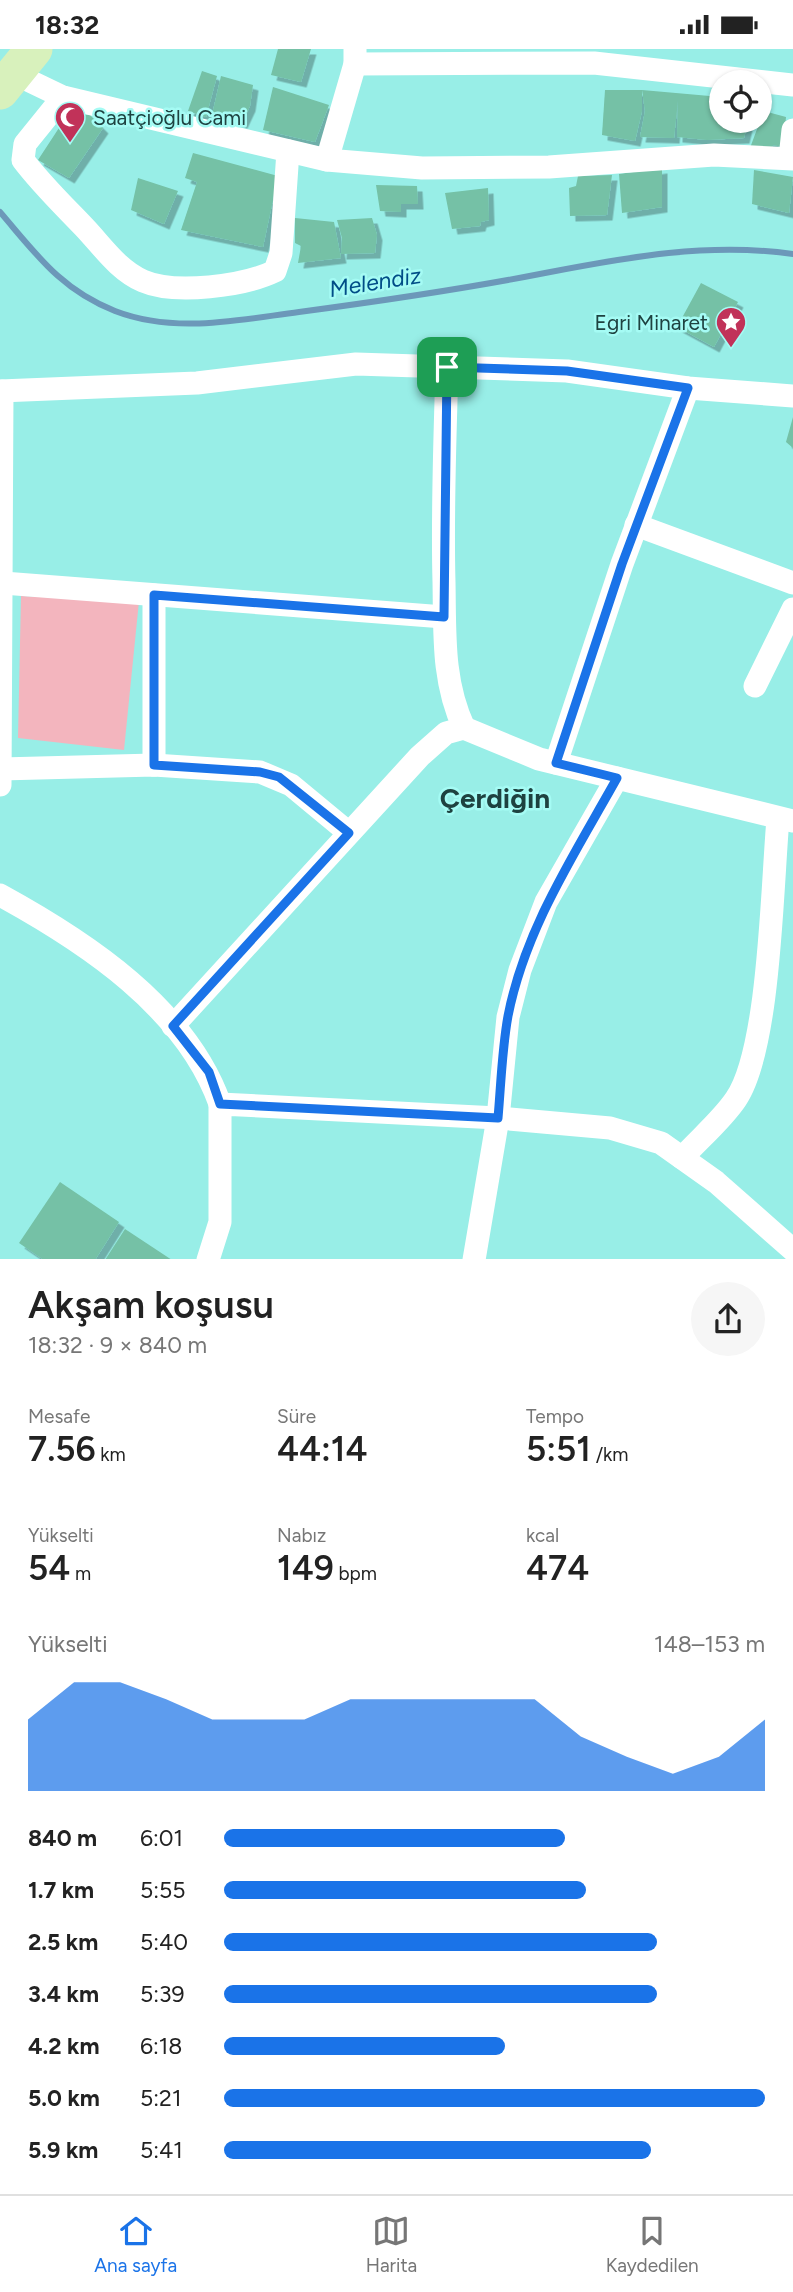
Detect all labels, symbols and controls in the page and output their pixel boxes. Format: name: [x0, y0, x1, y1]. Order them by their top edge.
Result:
text: 18:32: [35, 9, 99, 41]
map controls: [709, 70, 772, 133]
button: locate: [709, 70, 772, 133]
mosque icon: Saatçioğlu Cami: [53, 100, 87, 144]
place label: Saatçioğlu Cami: [93, 105, 246, 130]
water label: Melendiz: [327, 261, 424, 303]
place icon: Egri Minaret: [714, 305, 748, 349]
place label: Egri Minaret: [595, 310, 708, 335]
pin: [417, 337, 477, 397]
icon: arrive: [428, 348, 466, 386]
district label: Çerdiğin: [440, 781, 550, 815]
text: Akşam koşusu: [28, 1282, 274, 1328]
button: share: [691, 1282, 765, 1356]
text: 18:32 · 9 × 840 m: [28, 1331, 207, 1359]
text: Mesafe: [28, 1405, 90, 1428]
text: Süre: [277, 1405, 316, 1428]
text: Tempo: [526, 1405, 584, 1428]
text: 7.56: [28, 1428, 96, 1470]
text: 44:14: [277, 1428, 367, 1470]
text: 5:51: [526, 1428, 591, 1470]
text: km: [96, 1443, 126, 1466]
text: /km: [591, 1443, 628, 1466]
text: Yükselti: [28, 1524, 94, 1547]
text: Nabız: [277, 1524, 326, 1547]
text: kcal: [526, 1524, 559, 1547]
text: 54: [28, 1547, 70, 1589]
text: 149: [277, 1547, 334, 1589]
text: 474: [526, 1547, 589, 1589]
text: m: [70, 1562, 91, 1585]
text: bpm: [334, 1562, 377, 1585]
text: Yükselti: [28, 1630, 108, 1658]
text: 148–153 m: [654, 1630, 765, 1658]
text: 840 m: [28, 1824, 97, 1852]
text: 6:01: [140, 1824, 183, 1852]
text: 1.7 km: [28, 1876, 94, 1904]
text: 5:55: [140, 1876, 186, 1904]
text: 2.5 km: [28, 1928, 98, 1956]
text: 5:40: [140, 1928, 188, 1956]
text: 3.4 km: [28, 1980, 99, 2008]
text: 5:39: [140, 1980, 185, 2008]
text: 4.2 km: [28, 2032, 99, 2060]
text: 6:18: [140, 2032, 182, 2060]
text: 5.0 km: [28, 2084, 100, 2112]
text: 5:21: [140, 2084, 181, 2112]
text: 5.9 km: [28, 2136, 98, 2164]
text: 5:41: [140, 2136, 183, 2164]
tab: Ana sayfa: [94, 2212, 177, 2277]
tab: Harita: [366, 2212, 417, 2277]
tab: Kaydedilen: [606, 2212, 699, 2277]

